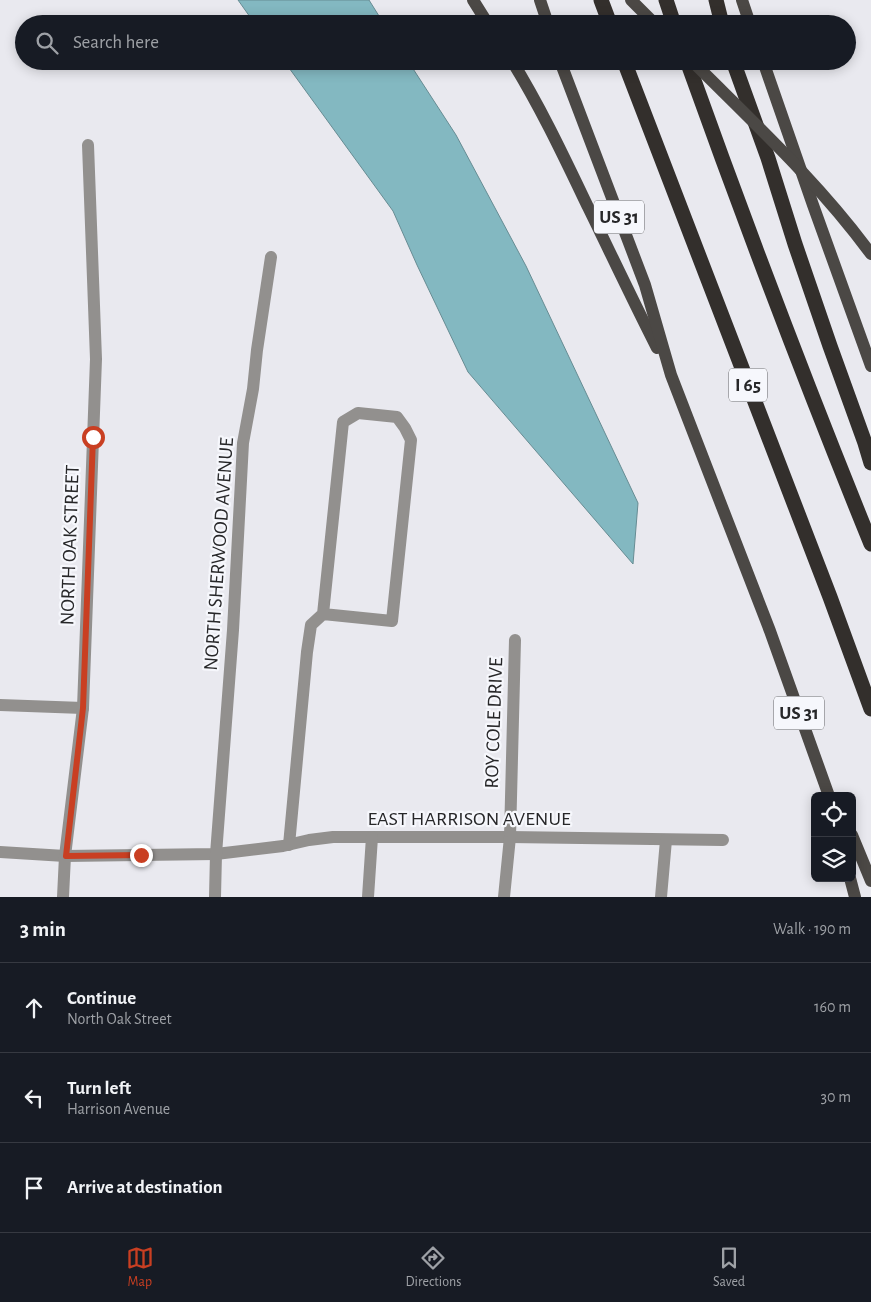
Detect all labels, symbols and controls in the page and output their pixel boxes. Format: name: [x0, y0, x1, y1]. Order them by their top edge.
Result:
search box: [15, 15, 856, 70]
icon: search: [33, 29, 61, 57]
text: Search here: [73, 33, 159, 52]
road number: US 31: [594, 200, 644, 233]
road number: I 65: [729, 368, 767, 402]
route start: [82, 426, 105, 449]
street label: NORTH SHERWOOD AVENUE: [201, 436, 237, 671]
street label: NORTH OAK STREET: [57, 464, 83, 626]
street label: ROY COLE DRIVE: [482, 657, 506, 789]
road number: US 31: [774, 696, 824, 730]
map controls: [811, 792, 856, 882]
button: locate: [811, 792, 856, 837]
street label: EAST HARRISON AVENUE: [367, 809, 571, 829]
button: layers: [811, 837, 856, 882]
route end: [130, 844, 153, 867]
text: 3 min: [20, 919, 66, 940]
text: Walk · 190 m: [773, 921, 851, 937]
text: Continue: [67, 989, 136, 1008]
icon: ahead: [20, 994, 48, 1022]
text: 160 m: [814, 999, 851, 1015]
text: North Oak Street: [67, 1011, 172, 1027]
text: Turn left: [67, 1079, 131, 1098]
icon: left: [20, 1084, 48, 1112]
text: 30 m: [821, 1089, 851, 1105]
text: Harrison Avenue: [67, 1101, 170, 1117]
icon: arrive: [20, 1174, 48, 1202]
text: Arrive at destination: [67, 1178, 223, 1197]
tab: Map: [126, 1244, 154, 1291]
tab: Directions: [406, 1244, 461, 1291]
tab: Saved: [713, 1244, 745, 1291]

